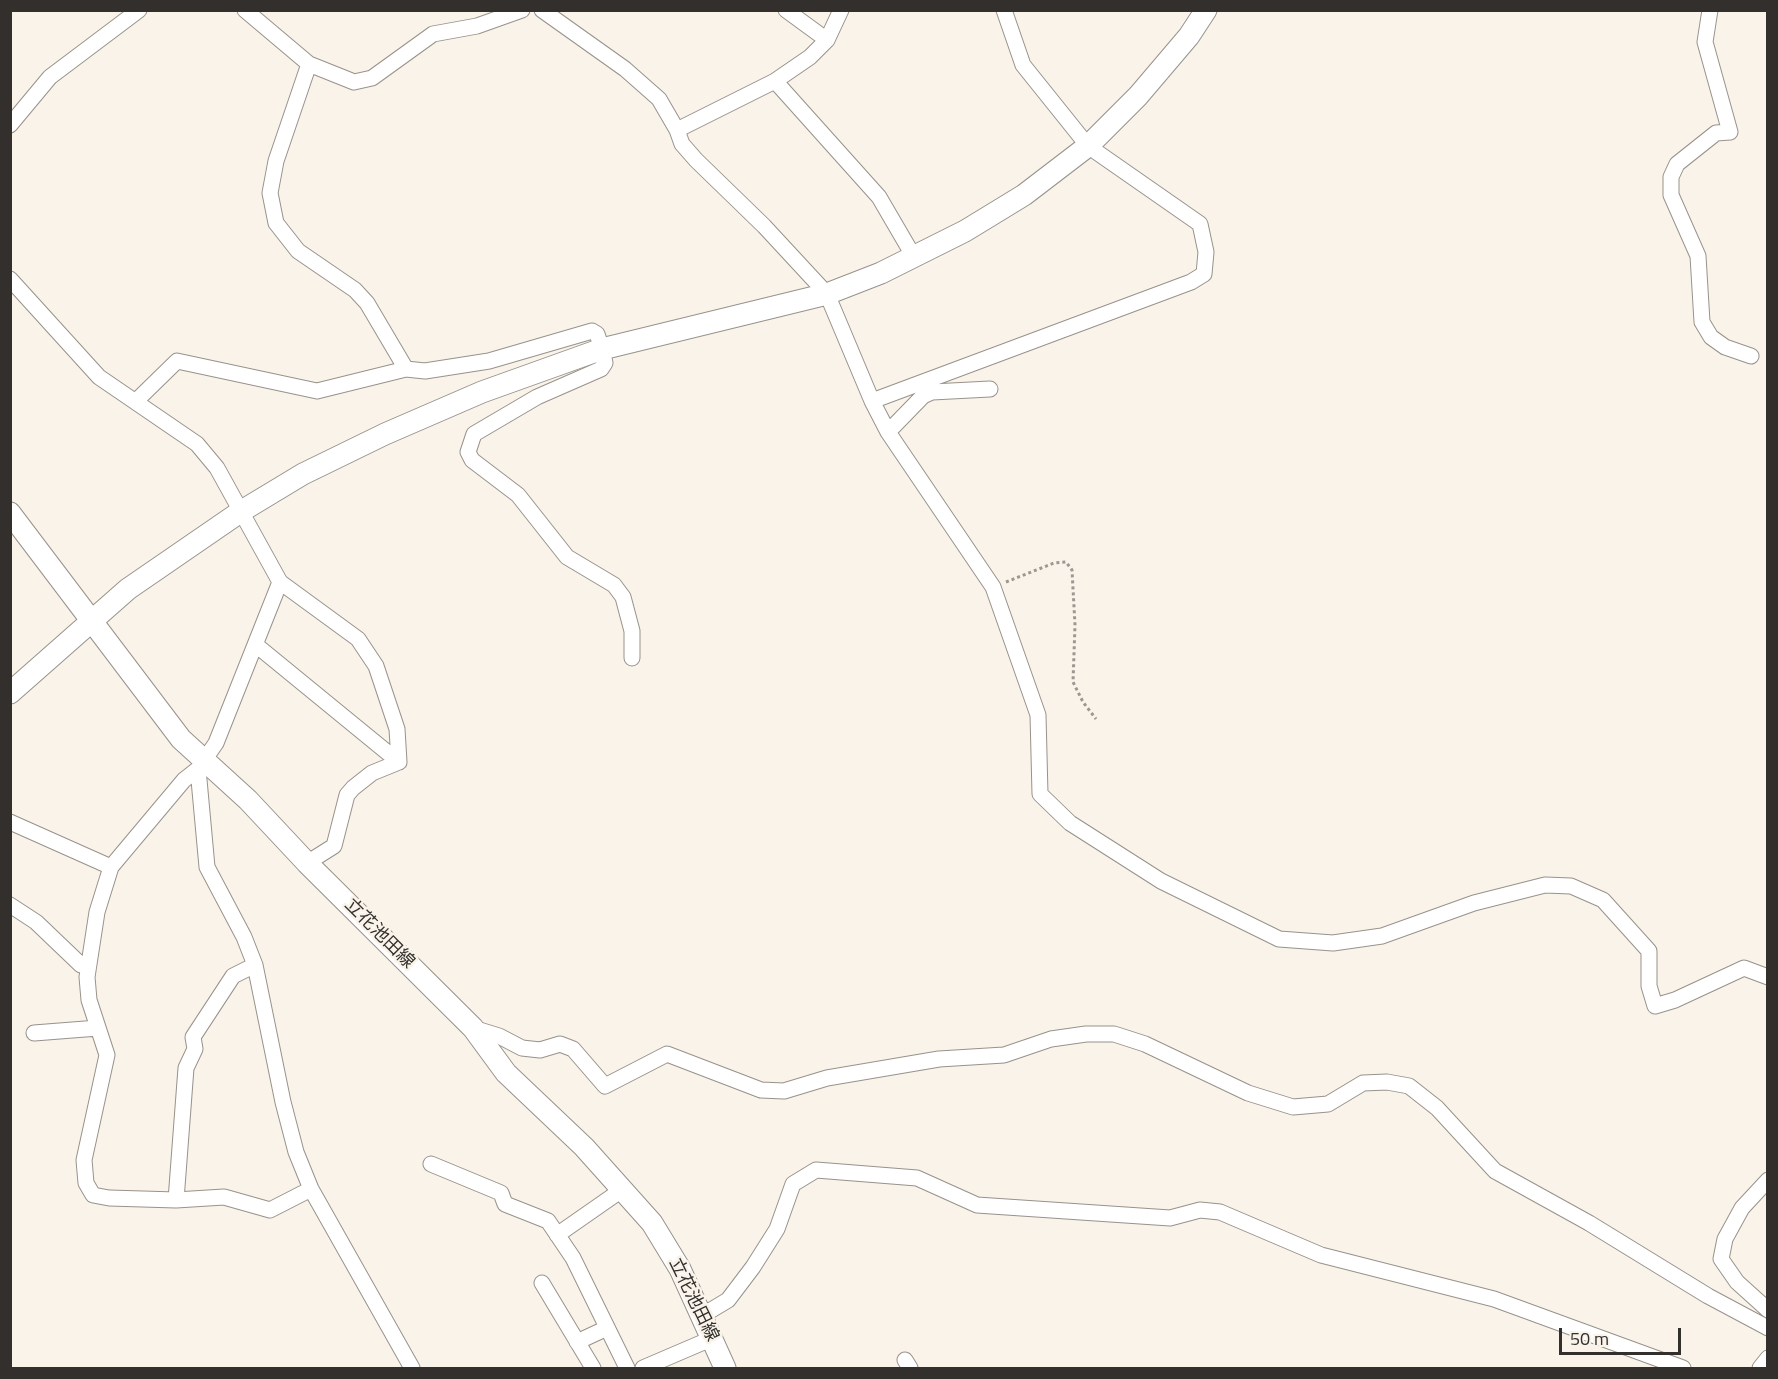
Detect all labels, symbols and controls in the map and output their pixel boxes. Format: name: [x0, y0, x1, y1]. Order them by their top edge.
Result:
street label: 立花池田線: [340, 895, 418, 973]
street label: 立花池田線: [664, 1255, 722, 1345]
scale bar: [1562, 1316, 1684, 1354]
text: 50 m: [1570, 1325, 1609, 1352]

